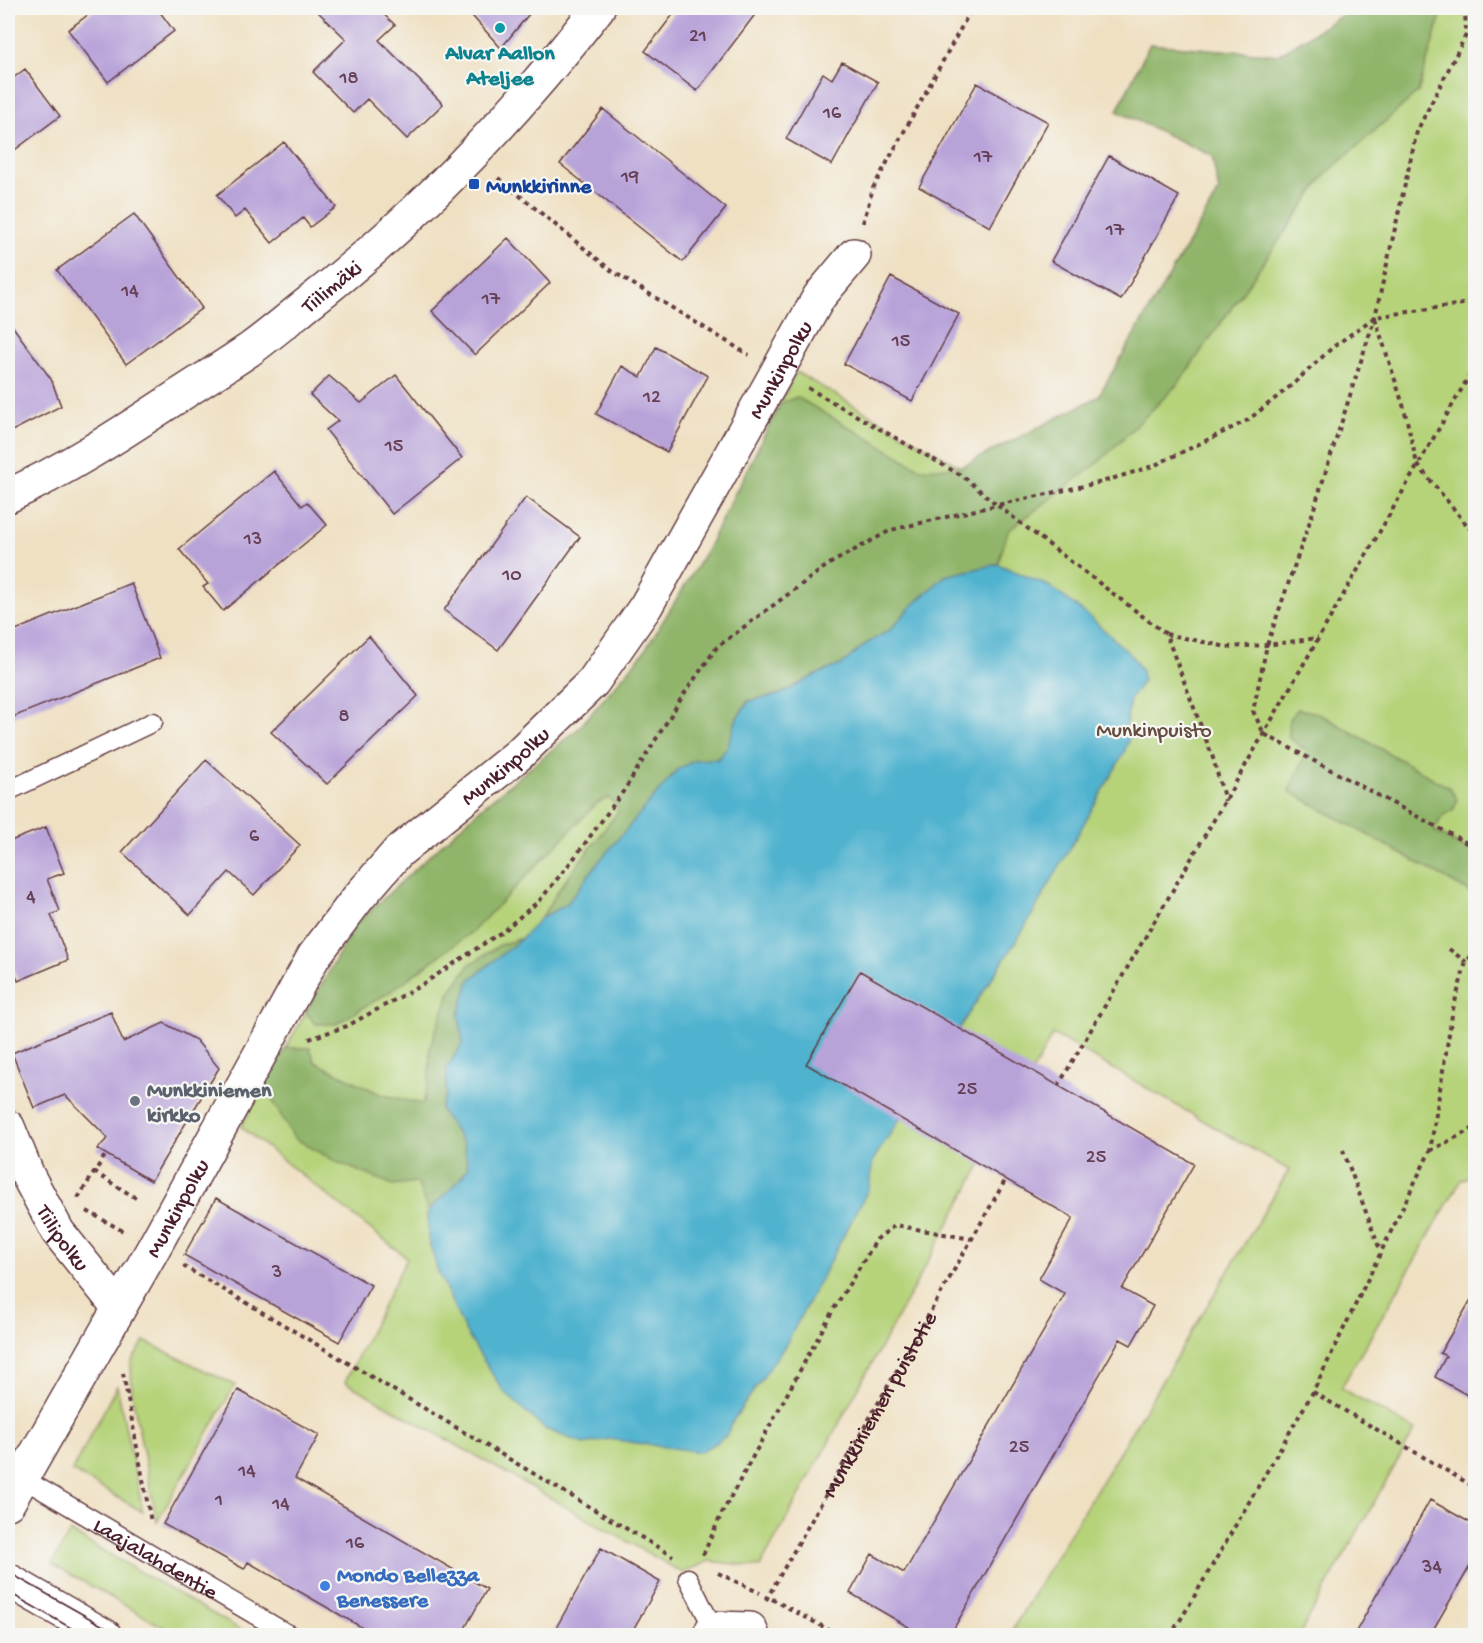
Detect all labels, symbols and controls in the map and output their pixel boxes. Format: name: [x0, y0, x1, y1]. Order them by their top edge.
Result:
marker: Alvar Aallon Ateljee: [493, 21, 507, 35]
house number: 21: [689, 26, 707, 49]
place label: Alvar Aallon Ateljee: [444, 42, 555, 93]
house number: 18: [338, 68, 359, 91]
house number: 16: [822, 103, 842, 126]
house number: 17: [973, 147, 993, 170]
house number: 19: [620, 167, 639, 190]
place label: Munkkirinne: [486, 175, 592, 201]
marker: Munkkirinne: [467, 177, 481, 191]
house number: 17: [1105, 220, 1125, 243]
street label: Tiilimäki: [296, 256, 368, 322]
house number: 14: [120, 281, 139, 304]
house number: 17: [481, 289, 501, 312]
street label: Munkinpolku: [744, 317, 820, 424]
house number: 15: [891, 331, 910, 354]
house number: 12: [642, 387, 661, 410]
house number: 15: [384, 436, 403, 459]
house number: 13: [243, 529, 262, 552]
house number: 10: [501, 565, 522, 588]
house number: 8: [339, 706, 350, 729]
park label: Munkinpuisto: [1096, 719, 1212, 745]
street label: Munkinpolku: [457, 723, 557, 813]
house number: 6: [249, 826, 260, 849]
house number: 4: [26, 887, 36, 910]
place label: Munkkiniemen kirkko: [147, 1079, 272, 1130]
house number: 25: [957, 1079, 977, 1102]
marker: Munkkiniemen kirkko: [128, 1094, 142, 1108]
house number: 25: [1086, 1147, 1106, 1170]
street label: Munkinpolku: [142, 1156, 217, 1263]
street label: Tiilipolku: [28, 1200, 93, 1278]
house number: 3: [271, 1262, 282, 1285]
street label: Munkkiniemen puistotie: [818, 1308, 945, 1503]
house number: 25: [1009, 1437, 1029, 1460]
house number: 14: [237, 1461, 256, 1484]
house number: 1: [214, 1490, 223, 1513]
house number: 14: [271, 1494, 290, 1517]
street label: Laajalahdentie: [88, 1514, 222, 1607]
house number: 16: [345, 1533, 365, 1556]
house number: 34: [1421, 1557, 1442, 1580]
place label: Mondo Bellezza Benessere: [336, 1564, 481, 1615]
marker: Mondo Bellezza Benessere: [318, 1579, 332, 1593]

